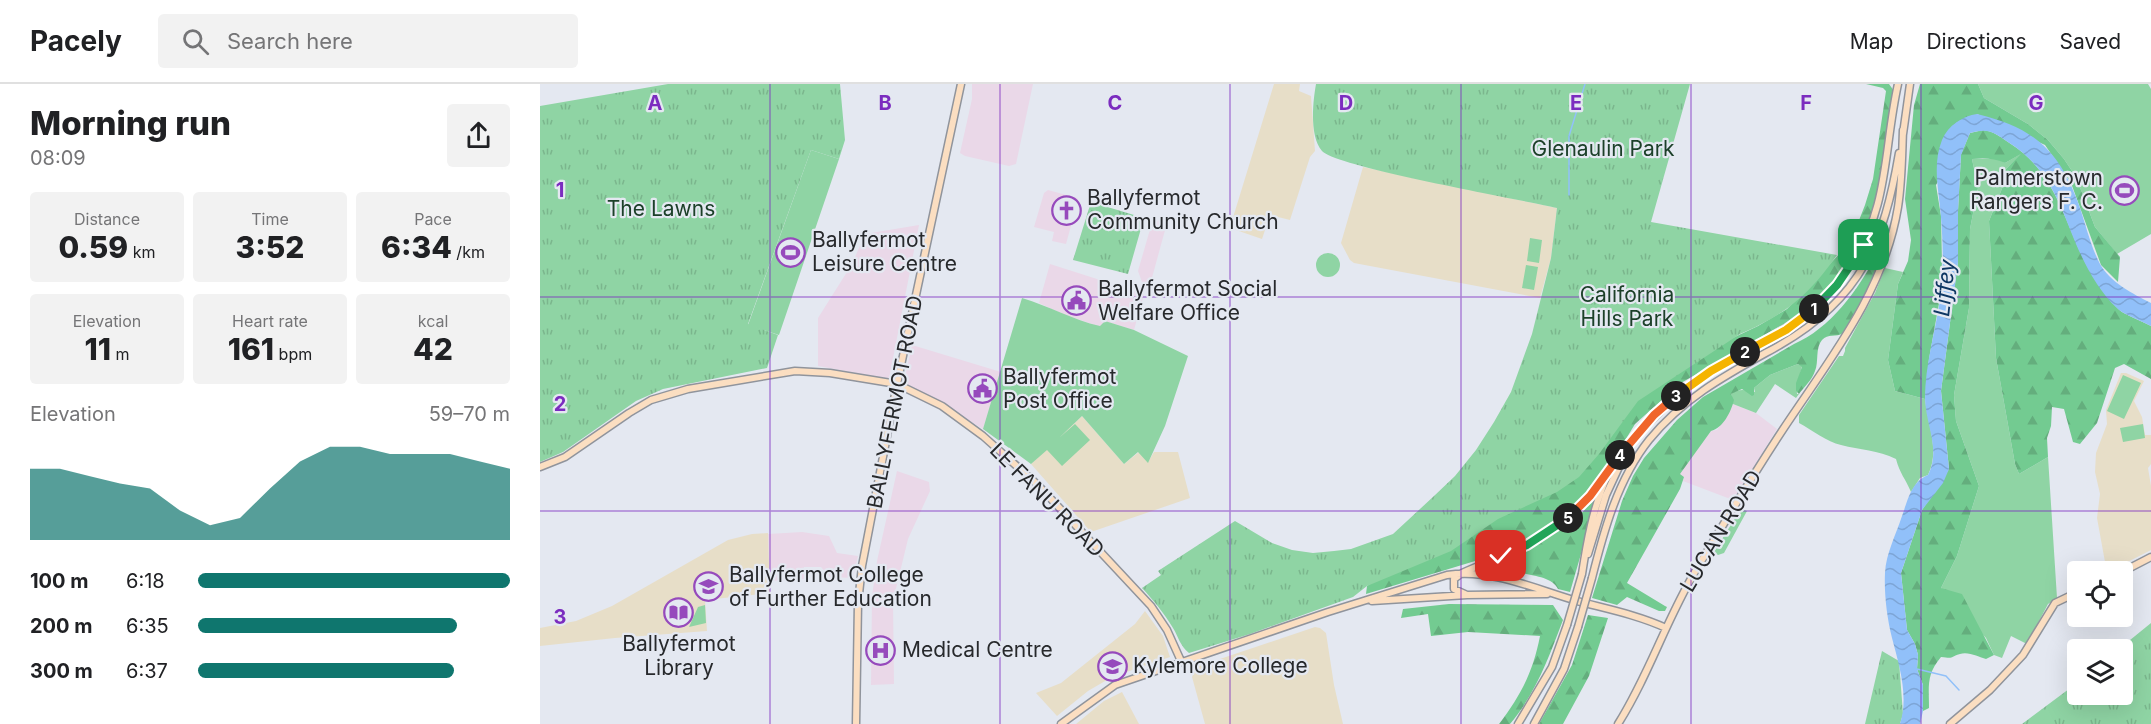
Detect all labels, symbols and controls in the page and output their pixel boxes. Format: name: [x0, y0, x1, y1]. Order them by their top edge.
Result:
search box: [158, 14, 578, 68]
text: Pacely: [30, 24, 122, 58]
icon: search: [179, 25, 212, 58]
text: Search here: [227, 28, 353, 54]
text: Map: [1850, 29, 1893, 54]
text: Directions: [1926, 29, 2027, 54]
text: Saved: [2060, 29, 2121, 54]
text: A: [648, 91, 663, 115]
text: B: [878, 91, 892, 115]
text: C: [1108, 91, 1122, 115]
text: D: [1339, 91, 1353, 115]
text: E: [1570, 91, 1582, 115]
text: F: [1800, 91, 1812, 115]
text: G: [2028, 91, 2044, 115]
text: Morning run: [30, 103, 231, 143]
button: share: [447, 104, 510, 167]
park label: Glenaulin Park: [1531, 136, 1675, 161]
text: 08:09: [30, 146, 86, 170]
place label: Palmerstown Rangers F. C.: [1970, 165, 2103, 214]
sports icon: Palmerstown Rangers F. C.: [2108, 174, 2140, 206]
text: 1: [556, 178, 564, 202]
place label: Ballyfermot Community Church: [1087, 185, 1279, 234]
church icon: Ballyfermot Community Church: [1050, 194, 1082, 226]
park label: The Lawns: [607, 196, 715, 221]
text: Distance: [74, 209, 140, 229]
text: Time: [251, 209, 289, 229]
text: Pace: [414, 209, 452, 229]
pin: [1838, 219, 1889, 270]
place label: Ballyfermot Leisure Centre: [812, 227, 957, 276]
icon: arrive: [1847, 228, 1880, 261]
text: 0.59: [58, 229, 128, 265]
text: 3:52: [236, 229, 304, 265]
text: 6:34: [381, 229, 452, 265]
sports icon: Ballyfermot Leisure Centre: [775, 236, 807, 268]
text: km: [128, 242, 156, 262]
text: /km: [452, 242, 485, 262]
water label: Liffey: [1928, 258, 1960, 318]
place label: Ballyfermot Social Welfare Office: [1098, 276, 1277, 325]
park label: California Hills Park: [1580, 282, 1674, 331]
public building icon: Ballyfermot Social Welfare Office: [1061, 285, 1093, 317]
street label: BALLYFERMOT ROAD: [862, 293, 927, 511]
pin: 1: [1799, 294, 1829, 324]
text: 1: [1811, 299, 1817, 319]
text: Elevation: [73, 311, 141, 331]
text: Heart rate: [232, 311, 308, 331]
text: kcal: [418, 311, 448, 331]
text: 11: [85, 331, 111, 367]
text: 161: [228, 331, 274, 367]
text: 42: [413, 331, 453, 367]
pin: 2: [1730, 337, 1760, 367]
text: 2: [1740, 342, 1750, 362]
text: m: [111, 344, 130, 364]
text: bpm: [274, 344, 312, 364]
place label: Ballyfermot Post Office: [1003, 364, 1117, 413]
public building icon: Ballyfermot Post Office: [966, 373, 998, 405]
pin: 3: [1661, 381, 1691, 411]
text: 3: [1671, 386, 1681, 406]
text: 2: [554, 392, 566, 416]
text: Elevation: [30, 402, 116, 426]
text: 59–70 m: [429, 402, 510, 426]
street label: LE FANU ROAD: [985, 437, 1110, 562]
pin: 4: [1605, 440, 1635, 470]
text: 4: [1615, 445, 1625, 465]
street label: LUCAN ROAD: [1675, 466, 1767, 596]
pin: 5: [1553, 503, 1583, 533]
text: 5: [1563, 508, 1573, 528]
pin: [1475, 530, 1526, 581]
icon: check: [1484, 539, 1517, 572]
map controls: [2067, 561, 2133, 705]
button: locate: [2067, 561, 2133, 627]
place label: Ballyfermot College of Further Education: [729, 562, 932, 611]
text: 100 m: [30, 569, 89, 593]
text: 6:18: [126, 569, 165, 593]
school or university icon: Ballyfermot College of Further Education: [692, 571, 724, 603]
library icon: Ballyfermot Library: [663, 597, 695, 629]
text: 3: [554, 605, 566, 629]
text: 200 m: [30, 614, 93, 638]
text: 6:35: [126, 614, 169, 638]
place label: Ballyfermot Library: [622, 631, 736, 680]
hospital icon: Medical Centre: [865, 634, 897, 666]
place label: Medical Centre: [902, 637, 1053, 662]
button: layers: [2067, 639, 2133, 705]
school or university icon: Kylemore College: [1096, 650, 1128, 682]
place label: Kylemore College: [1133, 653, 1308, 678]
text: 300 m: [30, 659, 93, 683]
text: 6:37: [126, 659, 168, 683]

